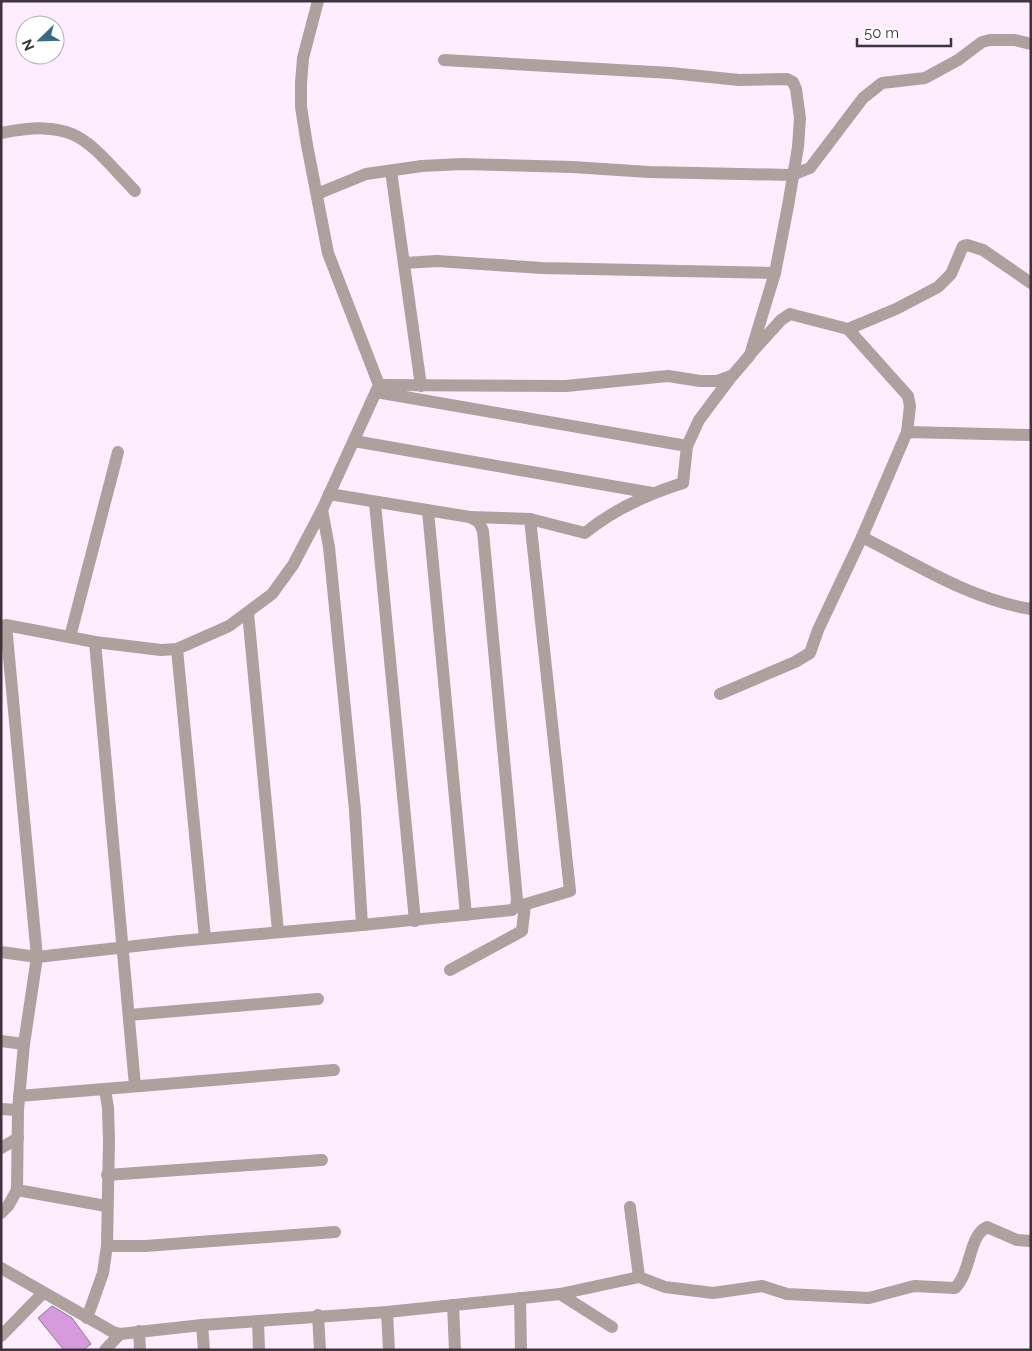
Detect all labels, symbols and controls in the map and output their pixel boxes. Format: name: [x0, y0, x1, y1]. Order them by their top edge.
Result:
north arrow: [15, 15, 65, 65]
scale bar: [857, 15, 951, 47]
text: 50 m: [864, 24, 899, 42]
text: N: [19, 37, 37, 53]

